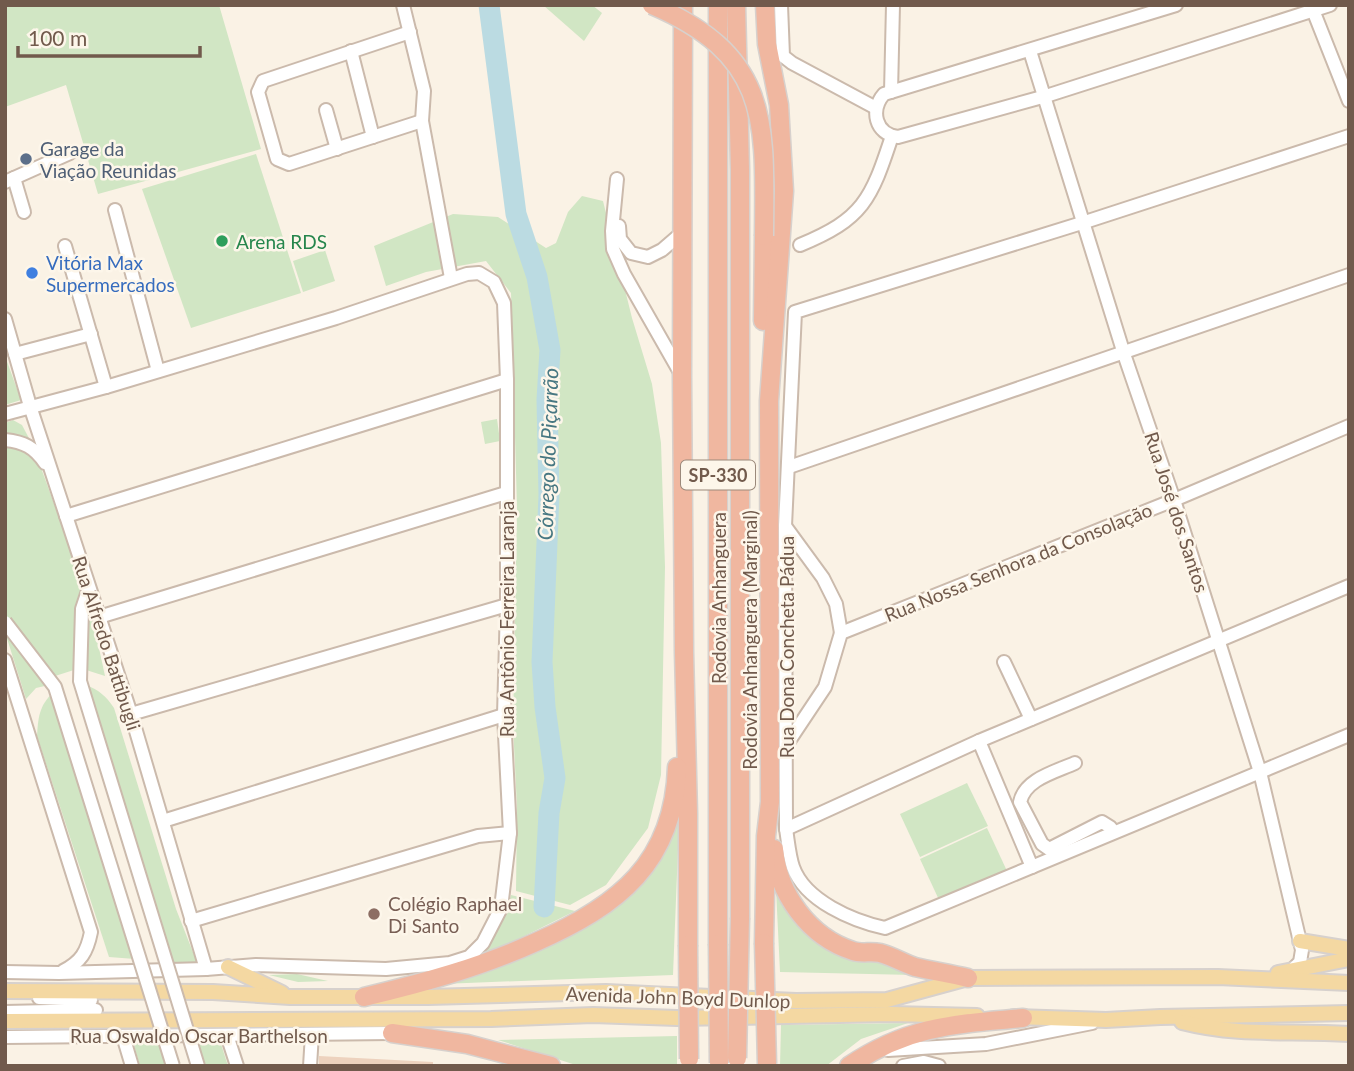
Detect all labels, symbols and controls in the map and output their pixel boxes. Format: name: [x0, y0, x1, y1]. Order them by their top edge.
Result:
scale bar: [18, 14, 200, 58]
text: 100 m: [28, 25, 87, 50]
place label: Garage da Viação Reunidas: [40, 137, 176, 182]
marker: Garage da Viação Reunidas: [18, 151, 34, 167]
place label: Arena RDS: [236, 230, 327, 253]
marker: Arena RDS: [214, 233, 230, 249]
place label: Vitória Max Supermercados: [46, 251, 175, 296]
marker: Vitória Max Supermercados: [24, 265, 40, 281]
water label: Córrego do Piçarrão: [531, 367, 563, 541]
street label: Rua José dos Santos: [1140, 429, 1214, 595]
road number: SP-330: [681, 461, 755, 490]
street label: Rua Nossa Senhora da Consolação: [881, 498, 1155, 626]
street label: Rua Antônio Ferreira Laranja: [495, 501, 518, 737]
street label: Rodovia Anhanguera (Marginal): [738, 510, 761, 770]
street label: Rodovia Anhanguera: [707, 512, 730, 684]
street label: Rua Dona Concheta Pádua: [775, 536, 798, 758]
street label: Rua Alfredo Battibugli: [68, 553, 146, 733]
place label: Colégio Raphael Di Santo: [388, 892, 522, 937]
marker: Colégio Raphael Di Santo: [366, 906, 382, 922]
street label: Avenida John Boyd Dunlop: [565, 982, 791, 1012]
street label: Rua Oswaldo Oscar Barthelson: [70, 1024, 328, 1047]

